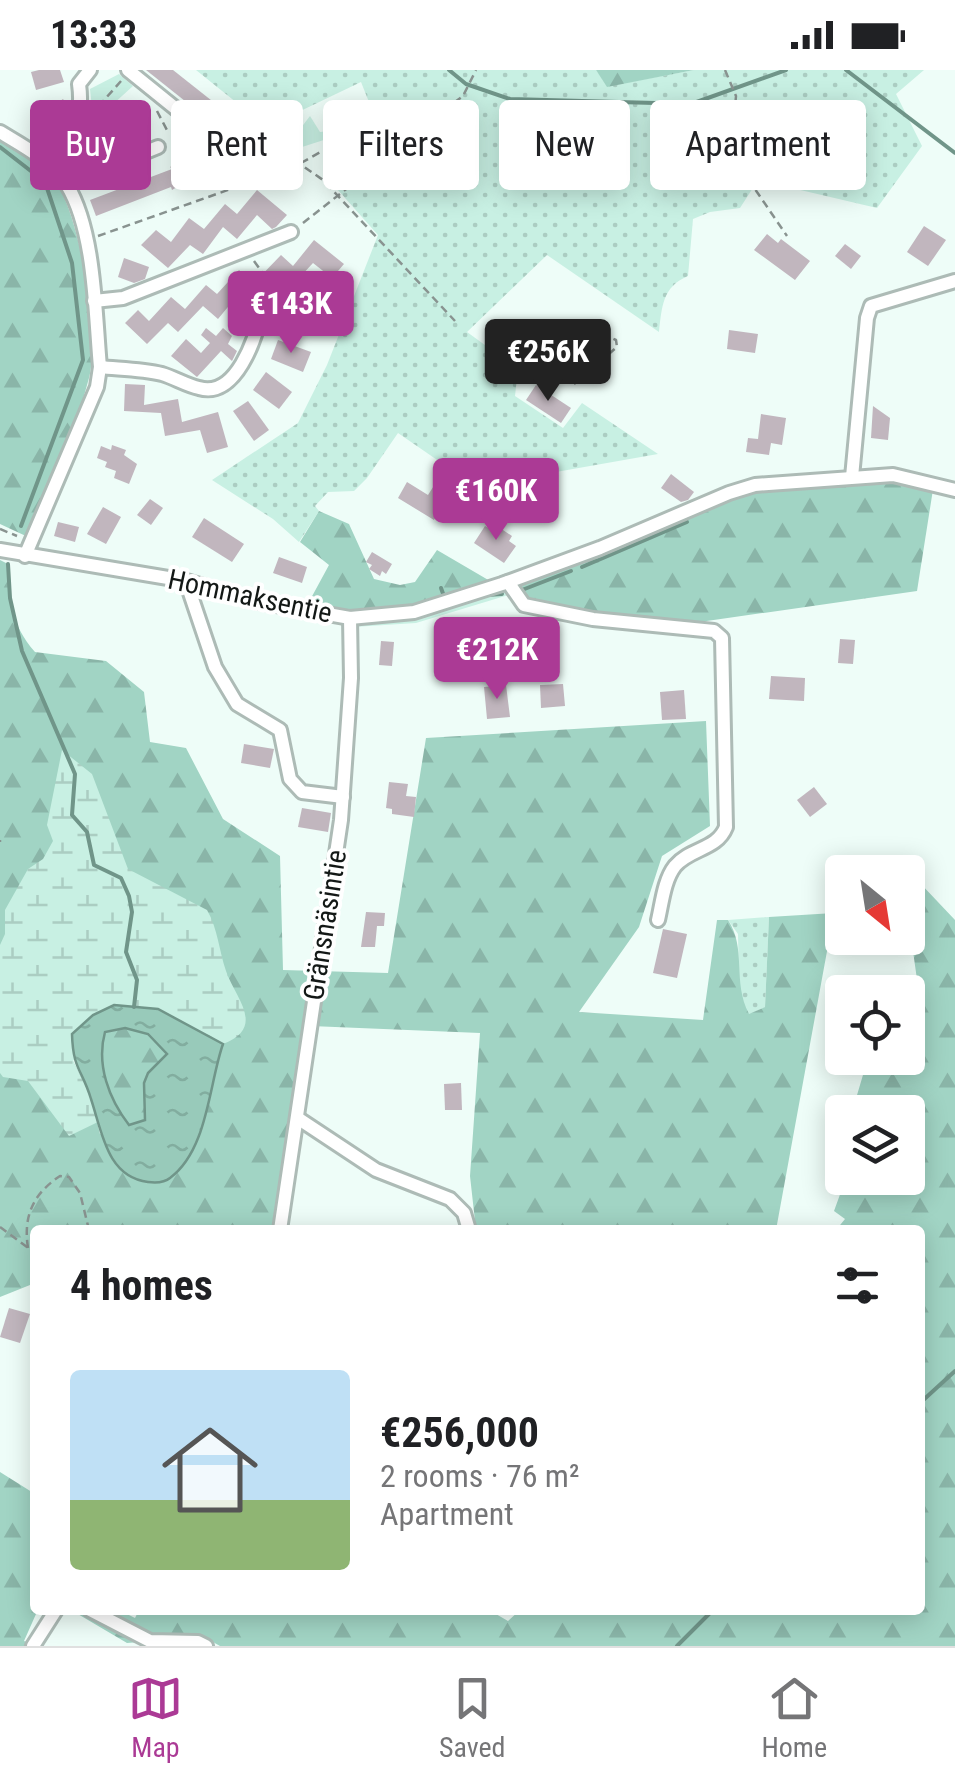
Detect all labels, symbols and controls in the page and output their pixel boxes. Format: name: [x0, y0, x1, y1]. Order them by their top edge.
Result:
text: 13:33: [50, 13, 137, 57]
chip: Buy: [30, 100, 151, 190]
chip: Rent: [171, 100, 303, 190]
chip: Filters: [323, 100, 479, 190]
chip: New: [499, 100, 630, 190]
chip: Apartment: [650, 100, 866, 190]
pin: €143K: [221, 271, 361, 356]
text: €143K: [250, 284, 332, 322]
pin: €256K: [478, 319, 618, 404]
text: €256K: [507, 332, 589, 370]
pin: €160K: [426, 458, 566, 543]
text: €160K: [455, 471, 537, 509]
street label: Hommaksentie: [165, 563, 335, 629]
pin: €212K: [427, 617, 567, 702]
text: €212K: [456, 630, 538, 668]
street label: Gränsnäsintie: [297, 847, 353, 1003]
north arrow: [825, 855, 925, 955]
map controls: [825, 855, 925, 1195]
button: locate: [825, 975, 925, 1075]
button: layers: [825, 1095, 925, 1195]
icon: filters: [830, 1258, 885, 1313]
text: 4 homes: [70, 1261, 213, 1310]
text: €256,000: [380, 1408, 539, 1457]
icon: home: [150, 1410, 270, 1530]
text: 2 rooms · 76 m²: [380, 1457, 579, 1495]
text: Apartment: [380, 1495, 514, 1533]
tab: Map: [128, 1671, 183, 1764]
tab: Saved: [439, 1671, 505, 1764]
tab: Home: [761, 1671, 827, 1764]

